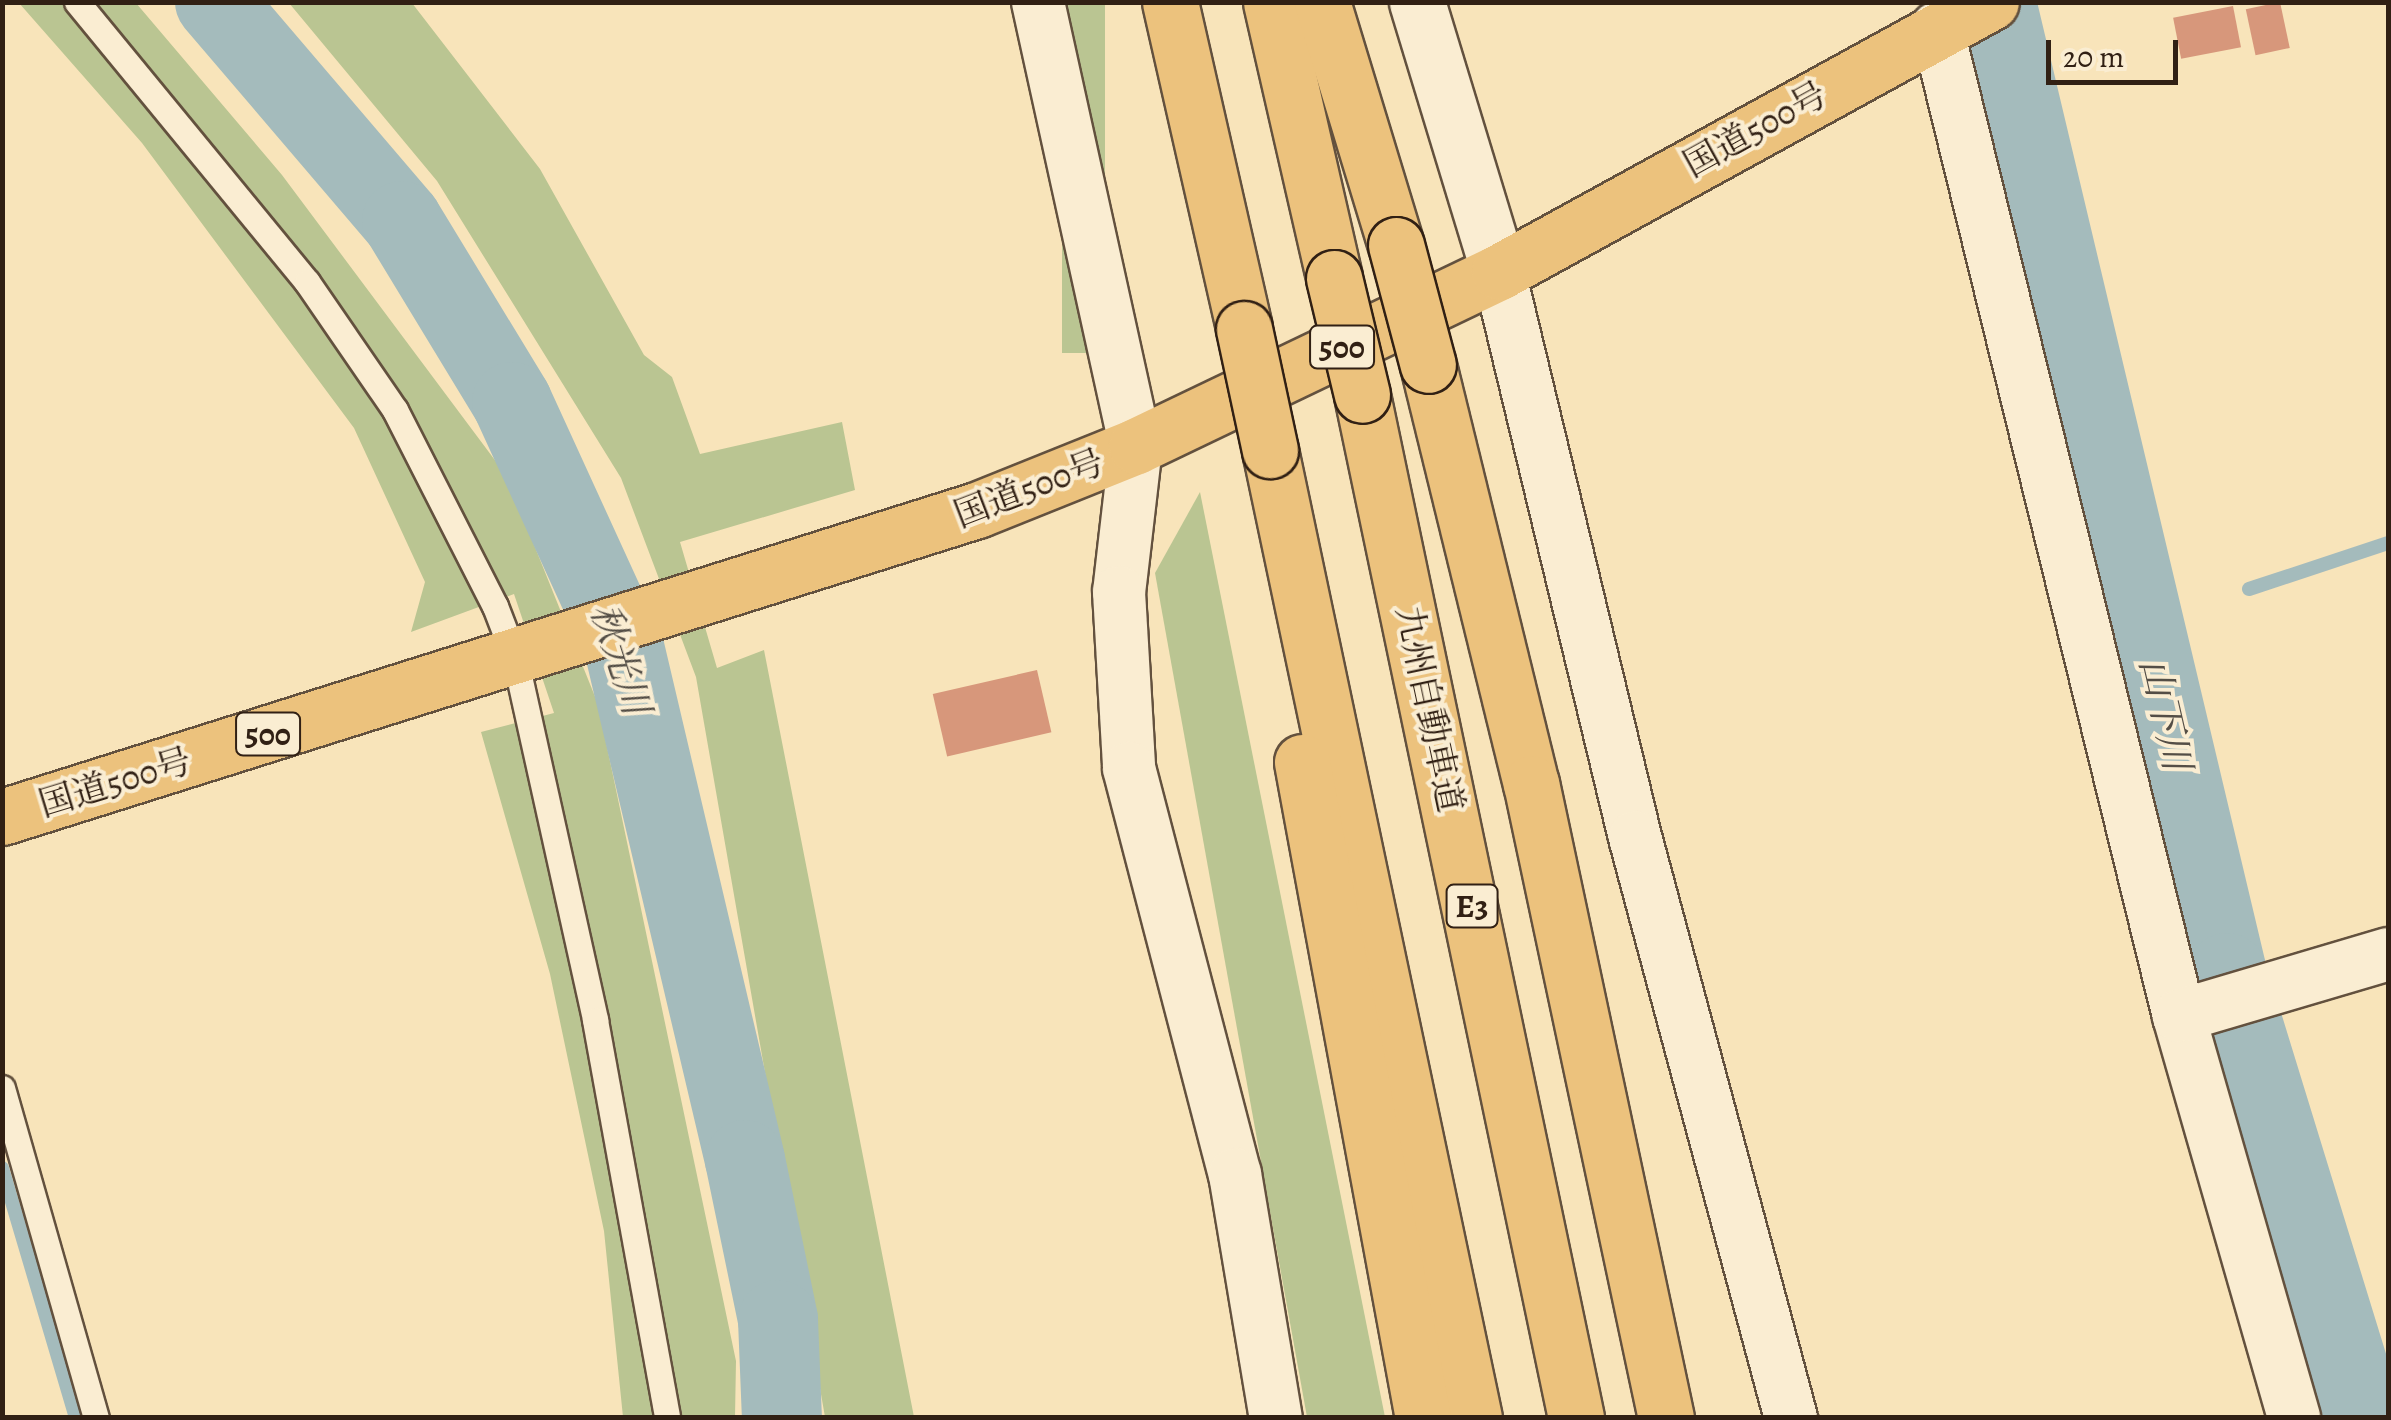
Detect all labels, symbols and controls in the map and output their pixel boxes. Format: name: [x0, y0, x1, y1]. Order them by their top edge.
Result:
scale bar: [2051, 20, 2184, 82]
text: 20 m: [2063, 37, 2124, 77]
street label: 国道500号: [1676, 72, 1834, 186]
road number: 500: [1307, 320, 1377, 374]
street label: 国道500号: [948, 440, 1110, 536]
water label: 秋光川: [581, 598, 659, 720]
street label: 九州自動車道: [1388, 602, 1472, 816]
water label: 山下川: [2130, 653, 2200, 775]
road number: 500: [233, 707, 303, 761]
street label: 国道500号: [34, 739, 196, 825]
road number: E3: [1444, 879, 1500, 933]

